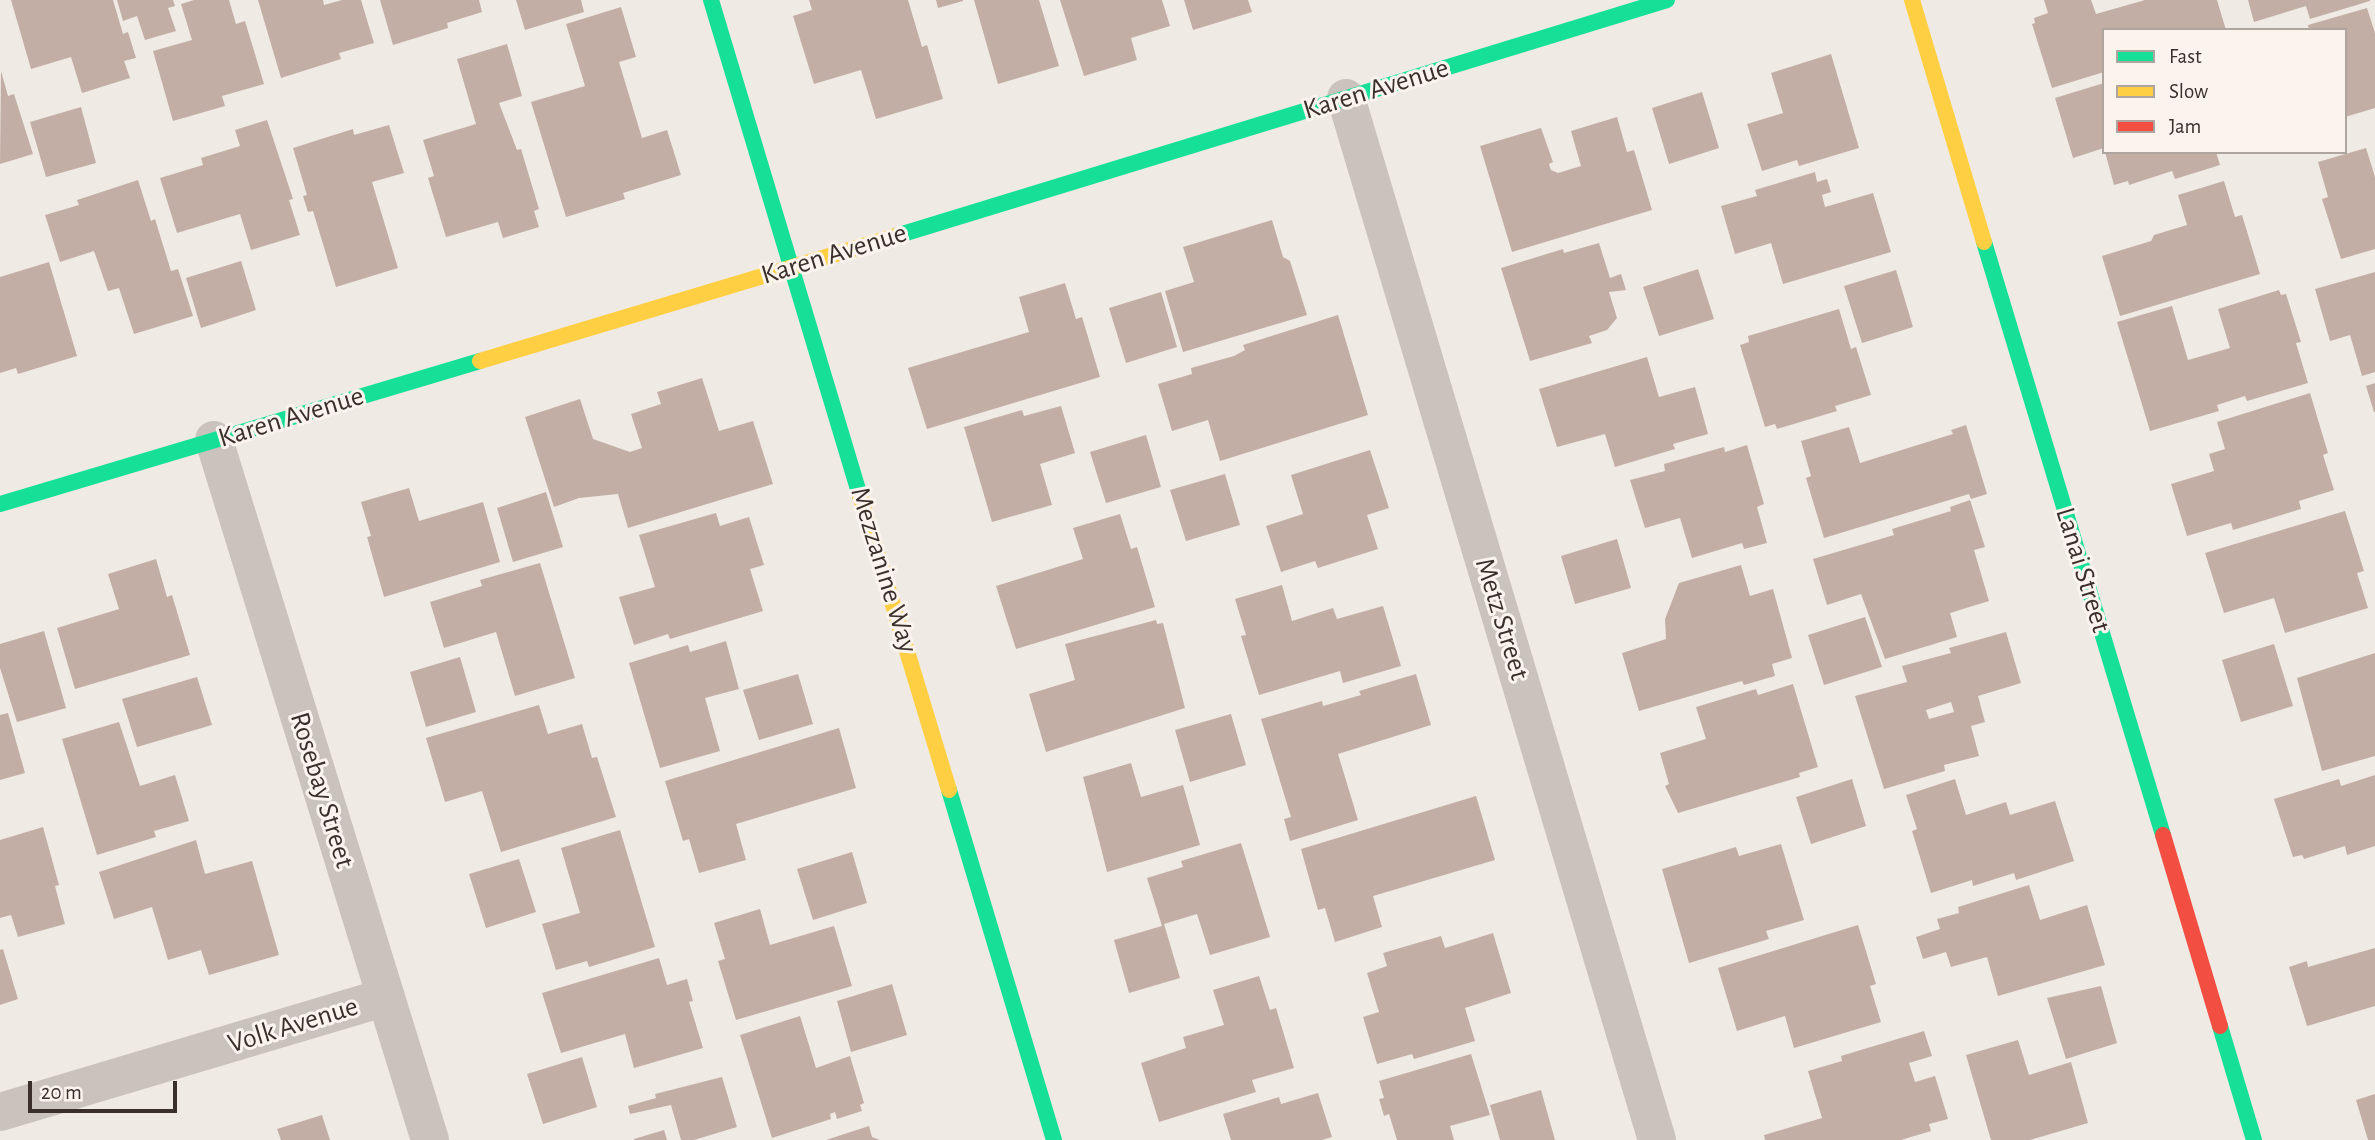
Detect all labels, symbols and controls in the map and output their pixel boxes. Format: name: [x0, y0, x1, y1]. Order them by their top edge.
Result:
legend: [2102, 28, 2347, 154]
text: Fast: [2169, 46, 2202, 67]
street label: Karen Avenue: [1299, 51, 1453, 127]
text: Slow: [2169, 81, 2208, 102]
text: Jam: [2169, 116, 2201, 137]
street label: Karen Avenue: [757, 216, 911, 292]
street label: Karen Avenue: [214, 379, 368, 455]
street label: Mezzanine Way: [843, 483, 925, 657]
street label: Lanai Street: [2048, 503, 2118, 637]
street label: Metz Street: [1468, 554, 1536, 684]
street label: Rosebay Street: [282, 708, 362, 872]
street label: Volk Avenue: [224, 989, 362, 1061]
scale bar: [32, 1066, 180, 1110]
text: 20 m: [41, 1082, 82, 1103]

